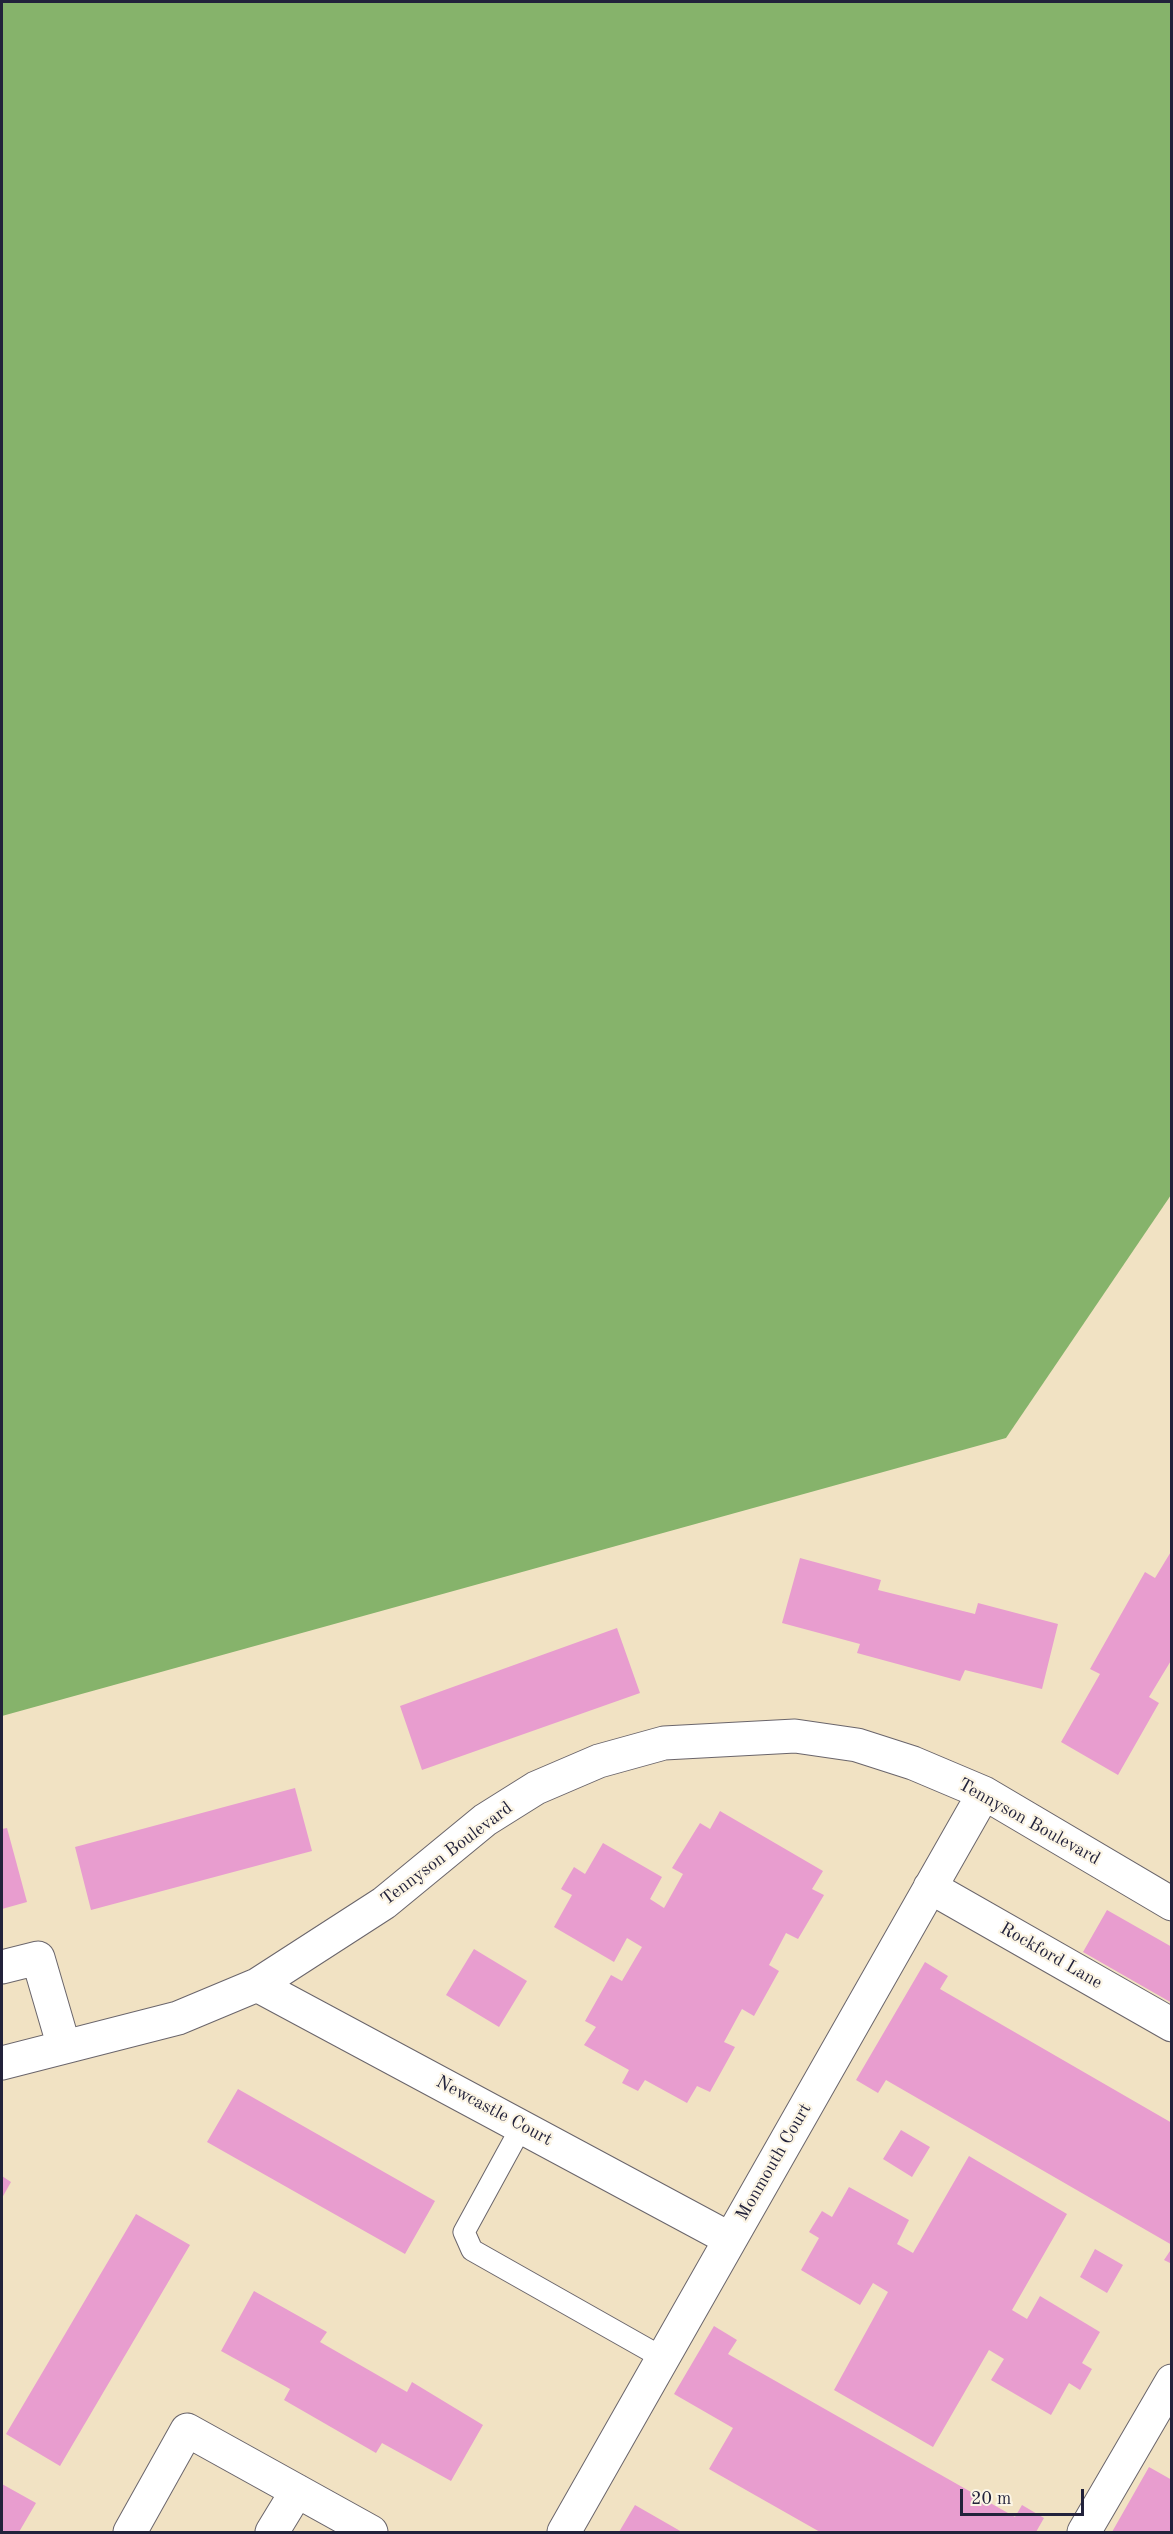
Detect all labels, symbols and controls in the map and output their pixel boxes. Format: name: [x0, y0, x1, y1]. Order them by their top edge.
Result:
street label: Tennyson Boulevard: [954, 1774, 1104, 1870]
street label: Tennyson Boulevard: [377, 1797, 517, 1911]
street label: Rockford Lane: [996, 1918, 1106, 1994]
street label: Newcastle Court: [432, 2071, 556, 2151]
street label: Monmouth Court: [732, 2099, 816, 2225]
scale bar: [963, 2477, 1088, 2515]
text: 20 m: [971, 2490, 1011, 2508]

